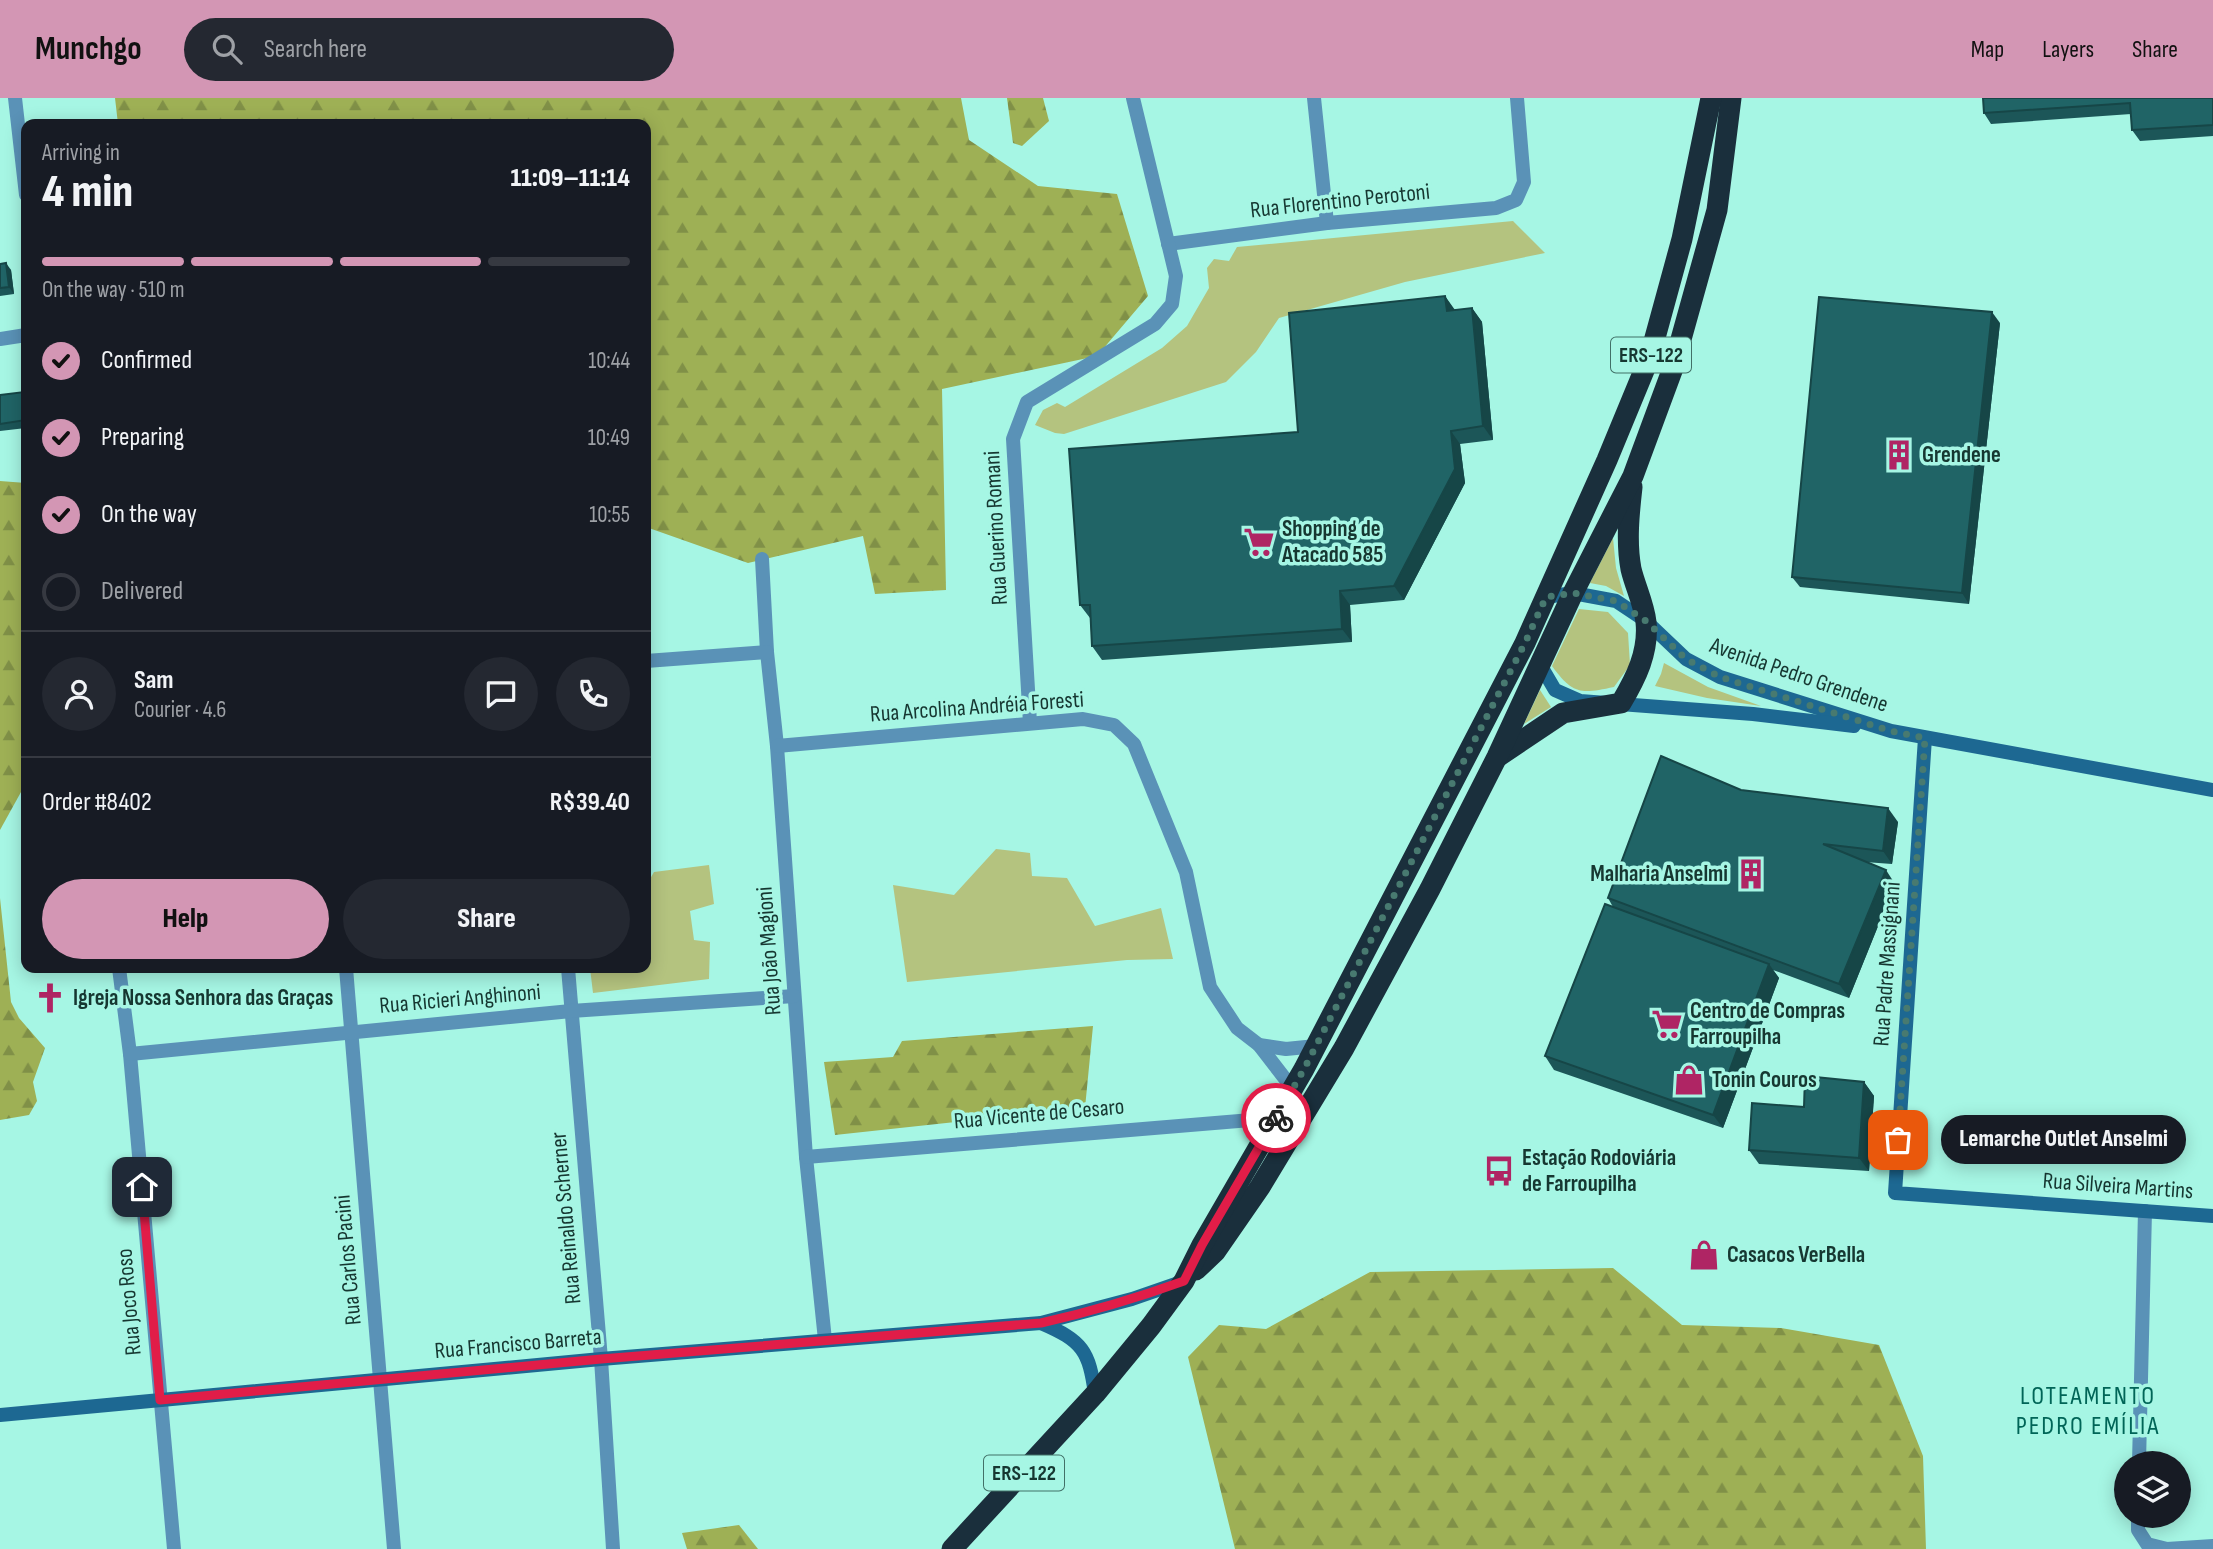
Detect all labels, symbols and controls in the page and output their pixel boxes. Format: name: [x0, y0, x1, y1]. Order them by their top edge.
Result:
search box: [184, 18, 674, 81]
text: Munchgo: [35, 29, 142, 69]
icon: search: [208, 30, 246, 68]
text: Search here: [264, 34, 367, 65]
text: Map: [1971, 35, 2004, 64]
text: Layers: [2042, 35, 2094, 64]
text: Share: [2132, 35, 2178, 64]
text: Arriving in: [42, 139, 120, 167]
text: 11:09–11:14: [510, 163, 630, 194]
text: 4 min: [42, 165, 133, 220]
street label: Rua Florentino Perotoni: [1249, 178, 1431, 224]
text: On the way · 510 m: [42, 276, 185, 304]
road number: ERS-122: [1611, 338, 1691, 372]
icon: check: [42, 342, 80, 380]
text: Confirmed: [101, 345, 192, 376]
text: 10:44: [588, 347, 630, 375]
icon: check: [42, 419, 80, 457]
text: Preparing: [101, 422, 184, 453]
text: 10:49: [588, 424, 630, 452]
building icon: Grendene: [1882, 438, 1916, 472]
place label: Grendene: [1922, 441, 2001, 469]
street label: Rua Guerino Romani: [978, 450, 1014, 606]
icon: check: [42, 496, 80, 534]
text: On the way: [101, 499, 197, 530]
text: 10:55: [589, 501, 630, 529]
place label: Shopping de Atacado 585: [1281, 515, 1383, 569]
supermarket icon: Shopping de Atacado 585: [1242, 525, 1276, 559]
text: Delivered: [101, 576, 183, 607]
street label: Avenida Pedro Grendene: [1705, 631, 1892, 719]
button: person: [42, 657, 116, 731]
button: chat: [464, 657, 538, 731]
button: phone: [556, 657, 630, 731]
text: Sam: [134, 665, 174, 696]
street label: Rua Arcolina Andréia Foresti: [869, 686, 1085, 728]
text: Courier · 4.6: [134, 696, 226, 724]
text: Order #8402: [42, 787, 152, 818]
text: R$39.40: [550, 787, 630, 818]
building icon: Malharia Anselmi: [1734, 857, 1768, 891]
place label: Malharia Anselmi: [1590, 860, 1728, 888]
button: Help: [42, 879, 329, 959]
button: Share: [343, 879, 630, 959]
street label: Rua Padre Massignani: [1867, 881, 1907, 1047]
street label: Rua João Magioni: [751, 886, 787, 1016]
street label: Rua Ricieri Anghinoni: [378, 978, 542, 1020]
church icon: Igreja Nossa Senhora das Graças: [33, 981, 67, 1015]
place label: Igreja Nossa Senhora das Graças: [73, 984, 333, 1012]
place label: Centro de Compras Farroupilha: [1690, 997, 1845, 1051]
supermarket icon: Centro de Compras Farroupilha: [1650, 1007, 1684, 1041]
shop icon: Tonin Couros: [1672, 1063, 1706, 1097]
place label: Tonin Couros: [1712, 1066, 1817, 1094]
courier: [1241, 1083, 1311, 1153]
street label: Rua Vicente de Cesaro: [953, 1093, 1125, 1135]
icon: bike: [1257, 1099, 1295, 1137]
pin: [1868, 1110, 1928, 1170]
callout: Lemarche Outlet Anselmi: [1940, 1116, 2185, 1164]
icon: bag: [1879, 1121, 1917, 1159]
text: Lemarche Outlet Anselmi: [1959, 1125, 2168, 1153]
street label: Rua Reinaldo Scherner: [544, 1130, 587, 1305]
place label: Estação Rodoviária de Farroupilha: [1522, 1144, 1676, 1198]
bus stop icon: Estação Rodoviária de Farroupilha: [1482, 1154, 1516, 1188]
pin: [112, 1157, 172, 1217]
street label: Rua Silveira Martins: [2042, 1167, 2194, 1205]
icon: home: [123, 1168, 161, 1206]
street label: Rua Carlos Pacini: [328, 1194, 368, 1326]
shop icon: Casacos VerBella: [1687, 1238, 1721, 1272]
place label: Casacos VerBella: [1727, 1241, 1865, 1269]
street label: Rua Joco Roso: [110, 1247, 148, 1357]
street label: Rua Francisco Barreta: [433, 1323, 603, 1365]
district label: LOTEAMENTO PEDRO EMÍLIA: [2016, 1381, 2160, 1442]
map controls: [2114, 1451, 2191, 1528]
button: layers: [2114, 1451, 2191, 1528]
road number: ERS-122: [984, 1456, 1064, 1490]

